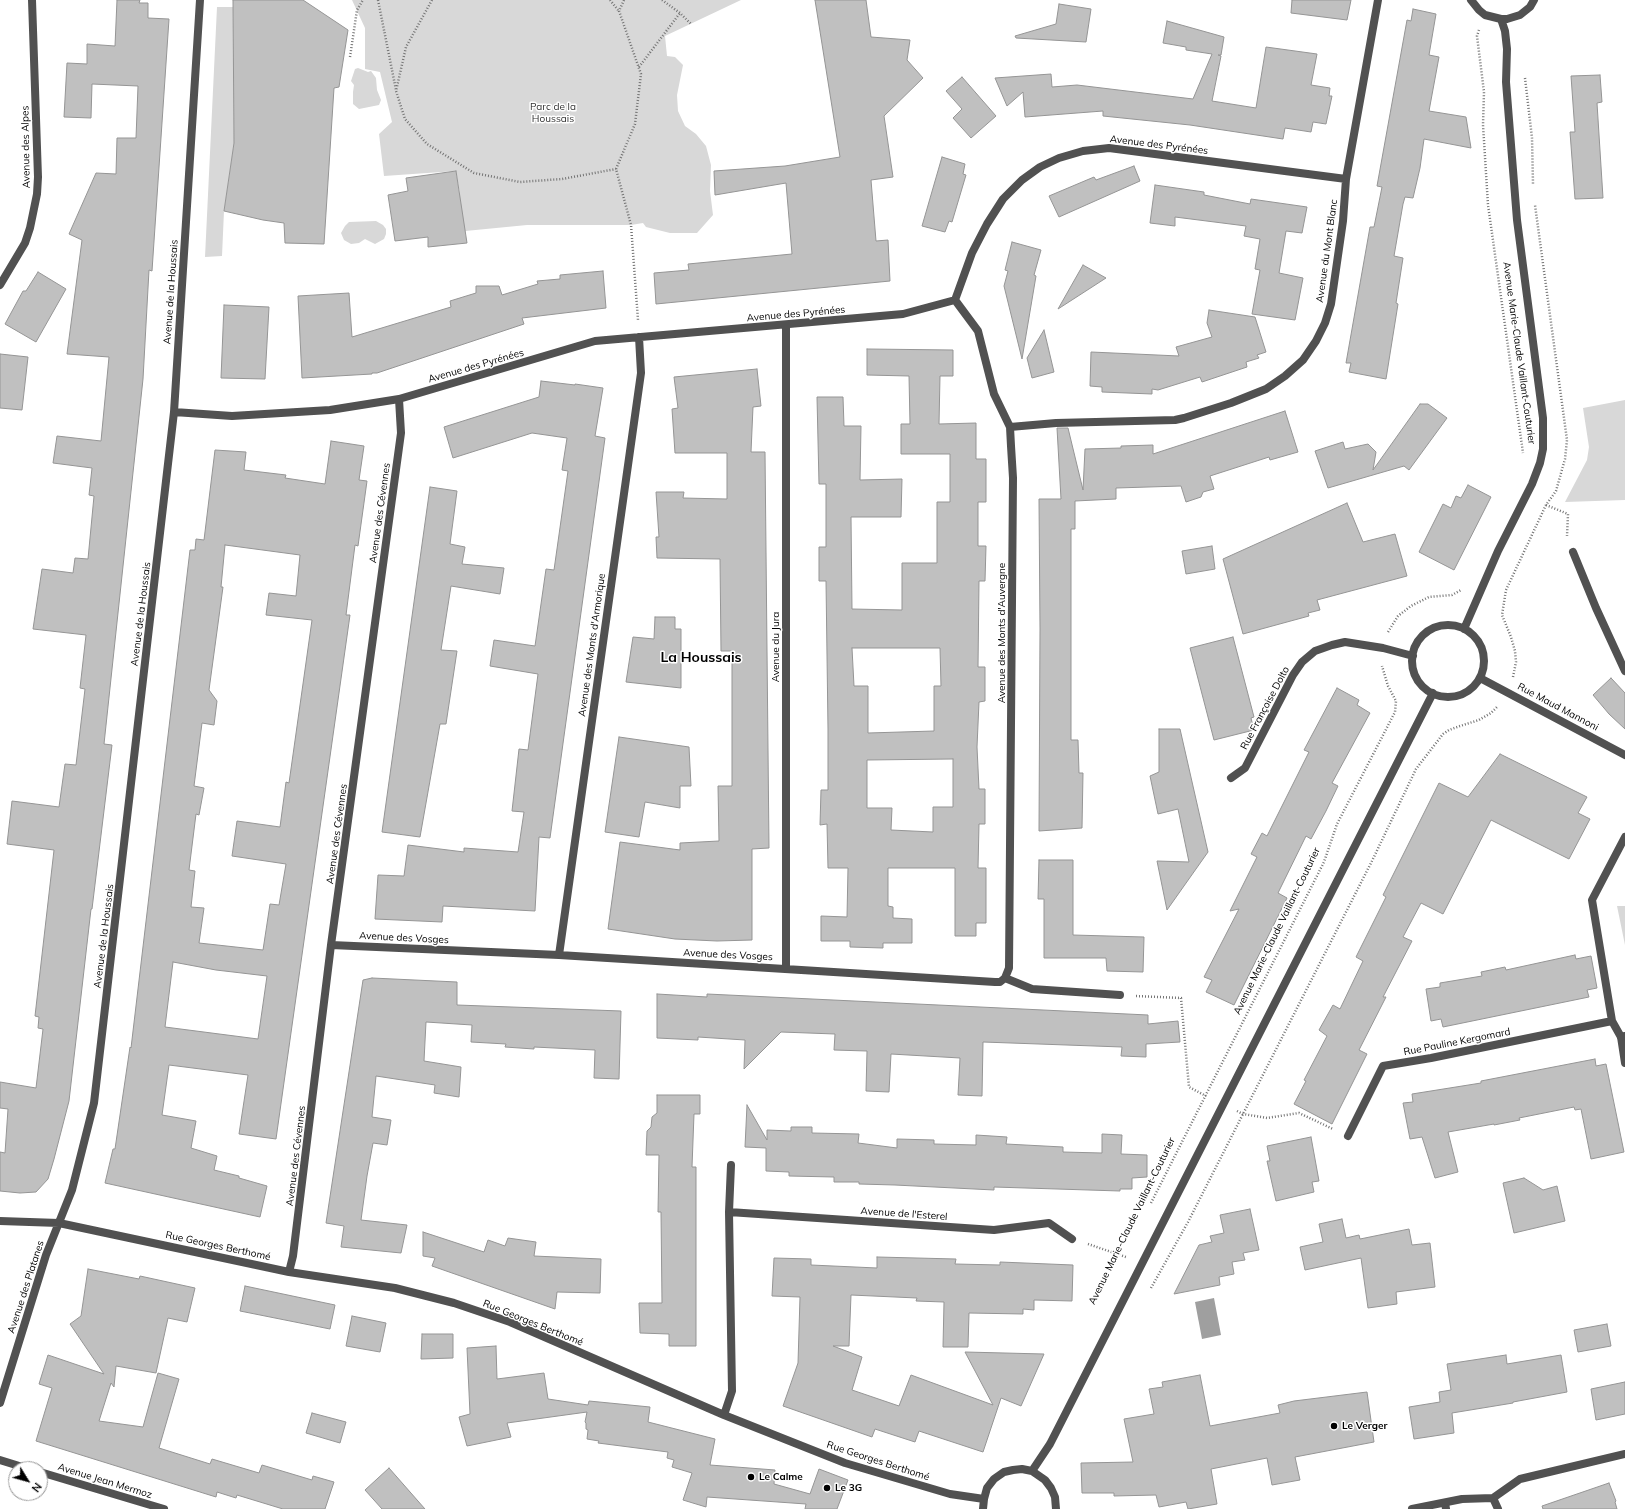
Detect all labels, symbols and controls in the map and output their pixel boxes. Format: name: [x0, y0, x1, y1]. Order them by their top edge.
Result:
park label: Parc de la Houssais: [530, 101, 576, 124]
street label: Avenue des Alpes: [19, 106, 33, 188]
street label: Avenue des Pyrénées: [1109, 133, 1209, 157]
street label: Avenue du Mont Blanc: [1314, 199, 1340, 303]
street label: Avenue de la Houssais: [161, 239, 181, 345]
street label: Avenue Marie-Claude Vaillant-Couturier: [1500, 261, 1538, 445]
street label: Avenue des Pyrénées: [746, 304, 846, 324]
street label: Avenue des Pyrénées: [427, 347, 525, 385]
street label: Avenue des Cévennes: [367, 462, 393, 564]
street label: Avenue de la Houssais: [129, 561, 153, 667]
street label: Avenue des Monts d'Auvergne: [996, 563, 1008, 703]
street label: Avenue des Monts d'Armorique: [576, 573, 608, 717]
street label: Avenue du Jura: [770, 612, 782, 682]
district label: La Houssais: [660, 650, 742, 666]
street label: Rue Françoise Dolto: [1238, 664, 1292, 752]
street label: Rue Maud Mannoni: [1515, 681, 1601, 733]
street label: Avenue des Cévennes: [324, 783, 350, 885]
street label: Avenue Marie-Claude Vaillant-Couturier: [1231, 846, 1323, 1016]
street label: Avenue de la Houssais: [92, 883, 116, 989]
street label: Avenue des Vosges: [359, 930, 449, 946]
street label: Avenue des Vosges: [683, 947, 773, 963]
street label: Rue Pauline Kergomard: [1402, 1026, 1512, 1058]
street label: Avenue des Cévennes: [284, 1105, 308, 1207]
street label: Avenue Marie-Claude Vaillant-Couturier: [1086, 1136, 1178, 1306]
street label: Avenue de l'Esterel: [860, 1205, 948, 1223]
street label: Rue Georges Berthomé: [164, 1229, 272, 1263]
street label: Avenue des Platanes: [5, 1239, 47, 1335]
street label: Rue Georges Berthomé: [481, 1297, 585, 1349]
place label: Le Verger: [1342, 1420, 1387, 1432]
marker: Le Verger: [1329, 1421, 1339, 1431]
street label: Rue Georges Berthomé: [825, 1439, 931, 1483]
north arrow: [8, 1461, 48, 1501]
street label: Avenue Jean Mermoz: [56, 1461, 154, 1501]
place label: Le Calme: [759, 1471, 803, 1483]
marker: Le Calme: [746, 1472, 756, 1482]
text: N: [29, 1480, 45, 1495]
place label: Le 3G: [835, 1482, 862, 1494]
marker: Le 3G: [822, 1483, 832, 1493]

